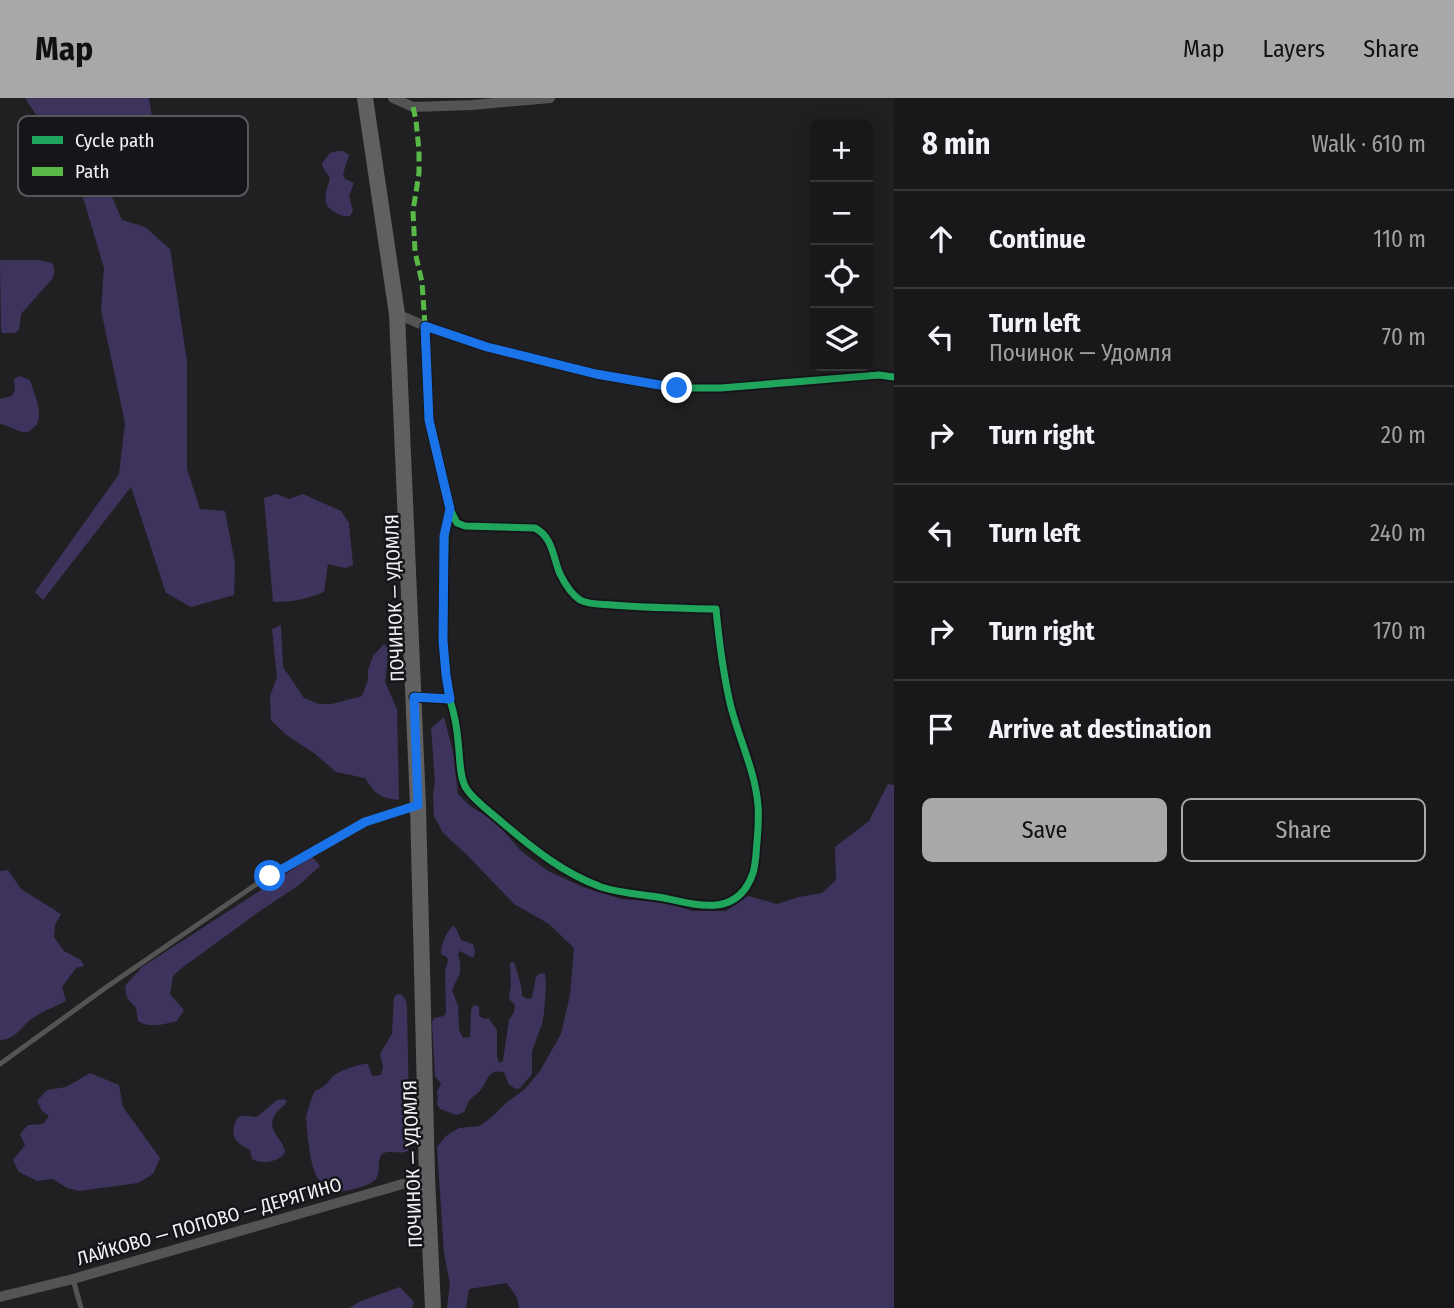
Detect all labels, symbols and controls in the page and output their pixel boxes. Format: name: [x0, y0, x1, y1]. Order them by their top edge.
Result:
text: Map: [35, 29, 93, 69]
text: Map: [1183, 35, 1225, 63]
text: Layers: [1263, 35, 1325, 63]
text: Share: [1363, 35, 1419, 63]
legend: [18, 116, 248, 196]
map controls: [810, 119, 873, 371]
button: +: [810, 119, 873, 182]
text: 8 min: [922, 126, 990, 162]
text: Cycle path: [75, 129, 154, 152]
text: Walk · 610 m: [1312, 130, 1426, 158]
text: Path: [75, 160, 110, 183]
button: −: [810, 182, 873, 245]
icon: ahead: [922, 220, 960, 258]
text: Continue: [989, 224, 1086, 255]
text: 110 m: [1373, 225, 1426, 253]
button: locate: [810, 245, 873, 308]
button: layers: [810, 308, 873, 371]
text: Turn left: [989, 308, 1081, 339]
icon: left: [922, 318, 960, 356]
text: 70 m: [1382, 323, 1426, 351]
text: Починок — Удомля: [989, 339, 1172, 367]
route end: [661, 372, 692, 403]
icon: right: [922, 416, 960, 454]
text: Turn right: [989, 420, 1095, 451]
text: 20 m: [1381, 421, 1426, 449]
street label: ПОЧИНОК — УДОМЛЯ: [380, 514, 409, 682]
icon: left: [922, 514, 960, 552]
text: Turn left: [989, 518, 1081, 549]
text: 240 m: [1370, 519, 1426, 547]
icon: right: [922, 612, 960, 650]
text: Turn right: [989, 616, 1095, 647]
text: 170 m: [1373, 617, 1426, 645]
icon: arrive: [922, 710, 960, 748]
text: Arrive at destination: [989, 714, 1212, 745]
button: Save: [922, 798, 1167, 862]
button: Share: [1181, 798, 1426, 862]
route start: [254, 860, 285, 891]
street label: ПОЧИНОК — УДОМЛЯ: [398, 1080, 427, 1248]
street label: ЛАЙКОВО — ПОПОВО — ДЕРЯГИНО: [74, 1173, 344, 1270]

